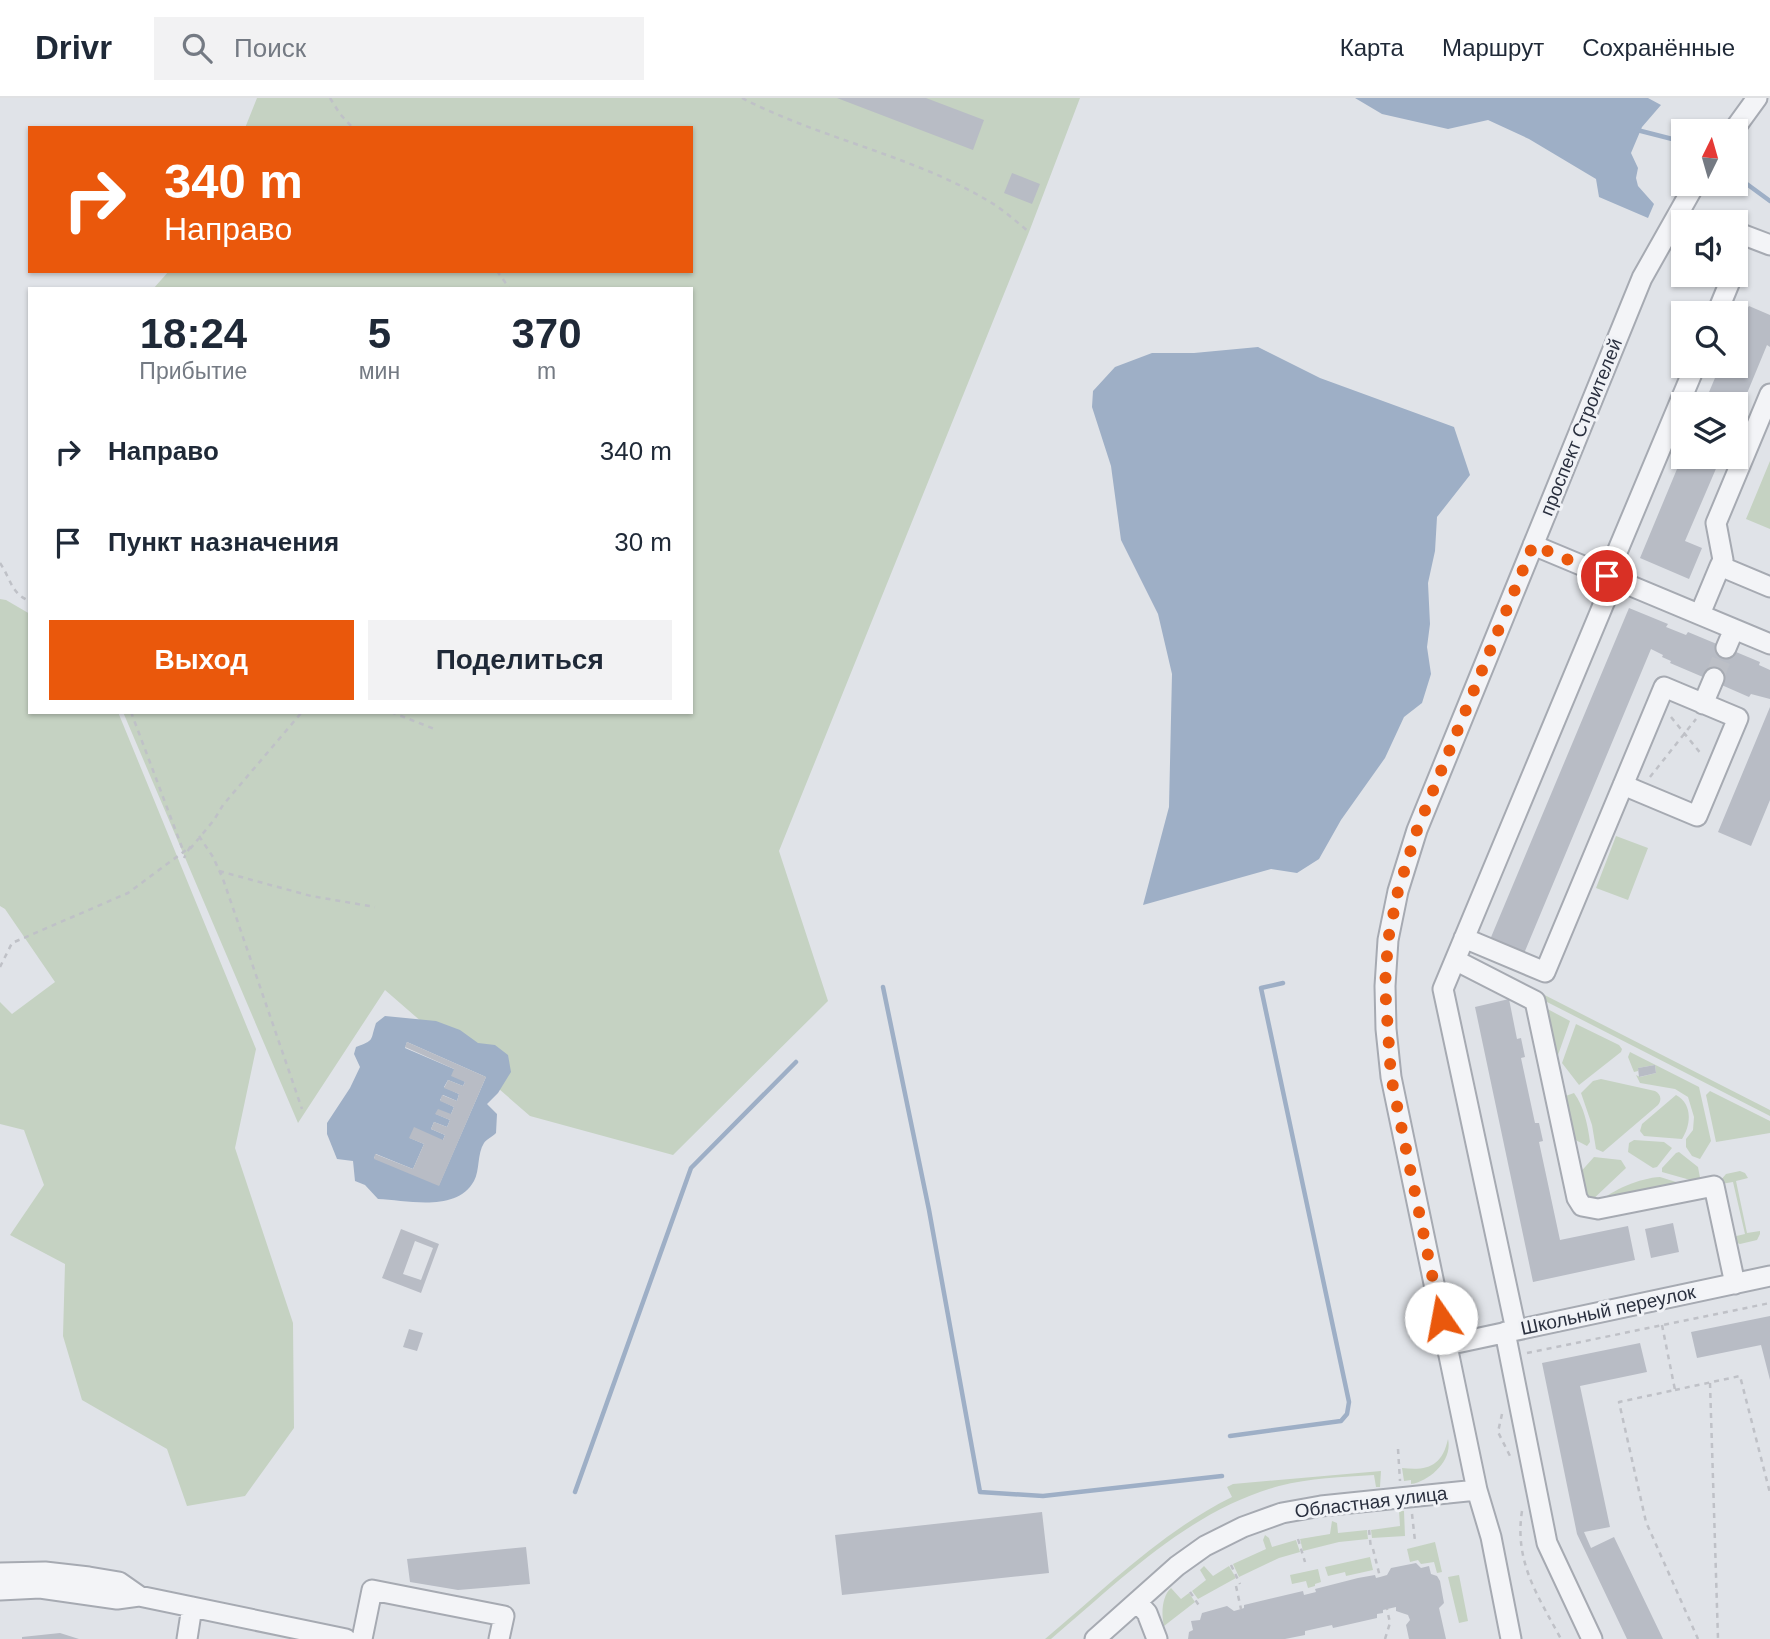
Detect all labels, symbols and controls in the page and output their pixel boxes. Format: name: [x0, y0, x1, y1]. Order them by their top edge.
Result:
search box: [154, 17, 644, 80]
text: Drivr: [35, 29, 112, 66]
icon: search: [178, 29, 216, 67]
text: Поиск: [234, 33, 306, 63]
text: Карта: [1340, 34, 1404, 61]
text: Маршрут: [1442, 34, 1544, 61]
text: Сохранённые: [1582, 34, 1735, 61]
north arrow: [1671, 119, 1748, 196]
map controls: [1671, 119, 1748, 469]
icon: right: [49, 154, 140, 245]
text: 340 m: [164, 154, 303, 208]
button: sound: [1671, 210, 1748, 287]
text: Направо: [164, 211, 292, 247]
button: search: [1671, 301, 1748, 378]
text: 18:24: [140, 310, 247, 357]
text: 5: [368, 310, 391, 357]
text: 370: [512, 310, 582, 357]
street label: проспект Строителей: [1536, 335, 1626, 519]
text: Прибытие: [139, 358, 247, 384]
text: мин: [359, 358, 400, 384]
text: m: [537, 358, 556, 384]
button: layers: [1671, 392, 1748, 469]
icon: right: [49, 433, 87, 471]
text: Направо: [108, 436, 219, 466]
text: 340 m: [600, 436, 672, 466]
icon: arrive: [49, 524, 87, 562]
text: Пункт назначения: [108, 527, 339, 557]
text: 30 m: [614, 527, 672, 557]
pin: [1577, 546, 1637, 606]
icon: arrive: [1588, 557, 1626, 595]
button: Выход: [49, 620, 354, 700]
button: Поделиться: [368, 620, 672, 700]
position arrow: [1404, 1281, 1478, 1355]
street label: Школьный переулок: [1519, 1281, 1698, 1339]
street label: Областная улица: [1294, 1482, 1449, 1522]

